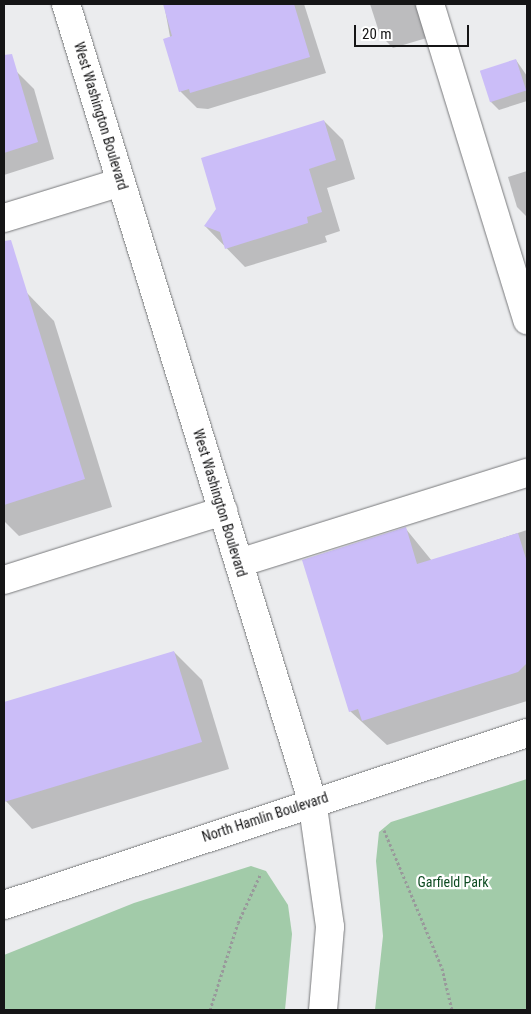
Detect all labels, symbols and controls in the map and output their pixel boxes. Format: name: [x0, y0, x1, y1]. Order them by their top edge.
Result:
scale bar: [356, 15, 471, 47]
text: 20 m: [362, 25, 392, 43]
street label: West Washington Boulevard: [70, 40, 132, 192]
street label: West Washington Boulevard: [189, 427, 251, 579]
street label: North Hamlin Boulevard: [200, 789, 330, 845]
park label: Garfield Park: [417, 874, 489, 890]

